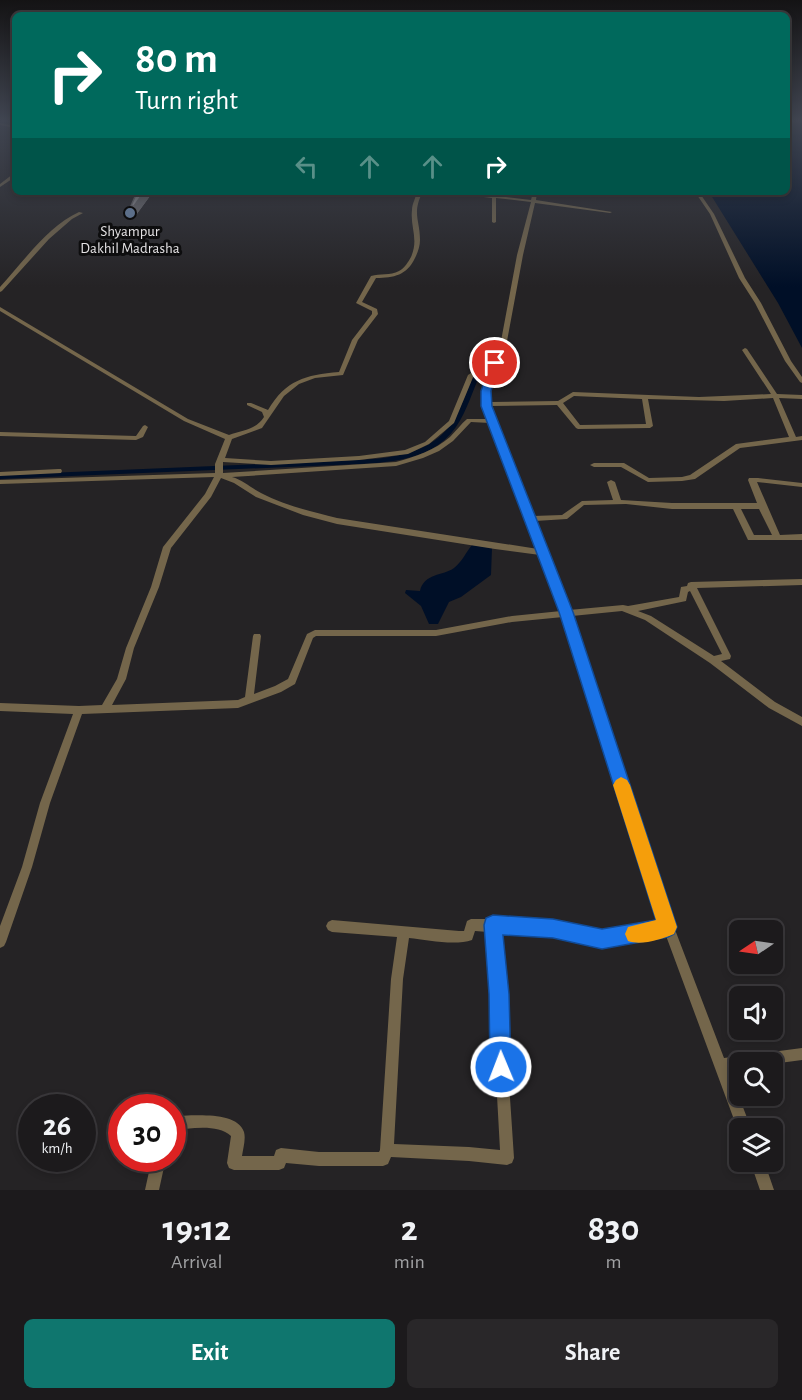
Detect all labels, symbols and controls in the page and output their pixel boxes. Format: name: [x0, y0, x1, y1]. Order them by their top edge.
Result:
icon: right: [36, 36, 114, 114]
text: 80 m: [135, 38, 218, 80]
text: Turn right: [135, 87, 238, 114]
icon: left: [290, 150, 323, 183]
icon: ahead: [353, 150, 386, 183]
icon: ahead: [416, 150, 449, 183]
icon: right: [479, 150, 512, 183]
marker: Shyampur Dakhil Madrasha: [123, 206, 137, 220]
place label: Shyampur Dakhil Madrasha: [80, 224, 180, 256]
pin: [469, 337, 520, 388]
icon: arrive: [478, 346, 511, 379]
north arrow: [729, 920, 783, 974]
map controls: [729, 920, 783, 1172]
button: sound: [729, 986, 783, 1040]
position arrow: [469, 1035, 533, 1099]
button: search: [729, 1052, 783, 1106]
speed limit sign: 30: [108, 1094, 186, 1172]
text: 26: [43, 1111, 71, 1141]
button: layers: [729, 1118, 783, 1172]
text: km/h: [42, 1141, 72, 1156]
text: 19:12: [163, 1211, 231, 1247]
text: 2: [401, 1211, 418, 1247]
text: 830: [587, 1211, 639, 1247]
text: Arrival: [171, 1252, 223, 1272]
text: min: [394, 1252, 425, 1272]
text: m: [605, 1252, 621, 1272]
button: Exit: [24, 1319, 395, 1388]
button: Share: [407, 1319, 778, 1388]

